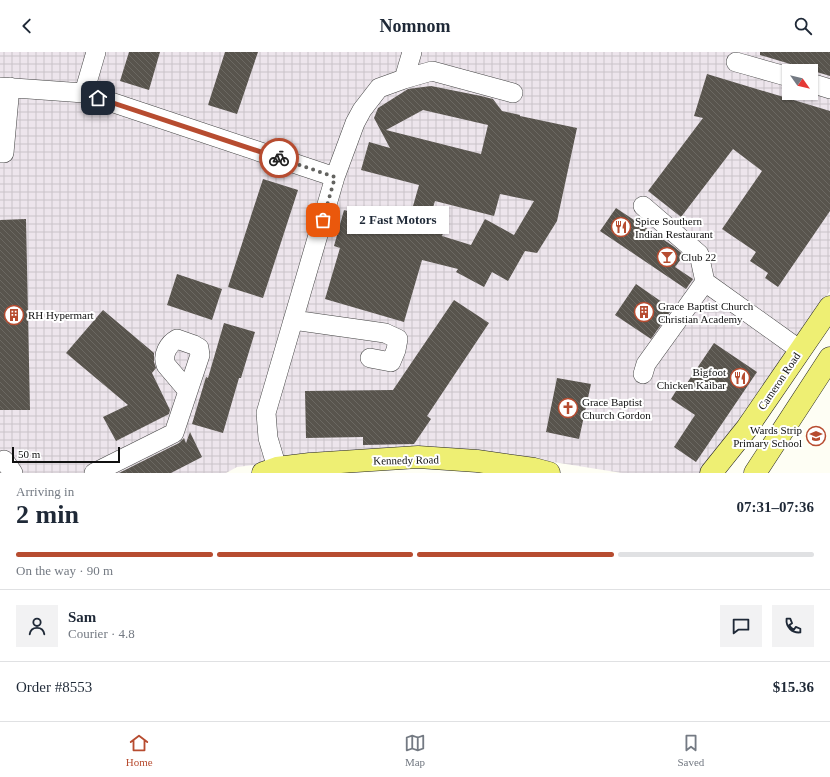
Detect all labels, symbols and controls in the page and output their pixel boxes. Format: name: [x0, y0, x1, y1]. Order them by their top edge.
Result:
icon: back: [16, 15, 38, 37]
icon: search: [792, 15, 814, 37]
text: Nomnom: [380, 16, 451, 36]
north arrow: [782, 64, 818, 100]
map controls: [782, 64, 818, 100]
pin: [81, 81, 115, 115]
icon: home: [87, 87, 109, 109]
courier: [259, 138, 299, 178]
icon: bike: [268, 147, 290, 169]
pin: [306, 203, 340, 237]
callout: 2 Fast Motors: [347, 206, 449, 234]
icon: bag: [312, 209, 334, 231]
text: 2 Fast Motors: [359, 212, 437, 227]
place label: Spice Southern Indian Restaurant: [635, 215, 713, 240]
restaurant icon: Spice Southern Indian Restaurant: [610, 216, 632, 238]
bar icon: Club 22: [656, 246, 678, 268]
place label: Club 22: [681, 251, 716, 263]
place label: Grace Baptist Church Christian Academy: [658, 300, 754, 325]
building icon: Grace Baptist Church Christian Academy: [633, 301, 655, 323]
building icon: RH Hypermart: [3, 304, 25, 326]
place label: RH Hypermart: [28, 309, 94, 321]
street label: Cameron Road: [755, 350, 803, 412]
place label: Bigfoot Chicken Kaibar: [657, 366, 726, 391]
restaurant icon: Bigfoot Chicken Kaibar: [729, 367, 751, 389]
place label: Grace Baptist Church Gordon: [582, 396, 651, 421]
church icon: Grace Baptist Church Gordon: [557, 397, 579, 419]
place label: Wards Strip Primary School: [733, 424, 802, 449]
school or university icon: Wards Strip Primary School: [805, 425, 827, 447]
scale bar: [12, 445, 120, 464]
text: 50 m: [18, 448, 40, 460]
street label: Kennedy Road: [373, 453, 439, 467]
text: Arriving in: [16, 484, 74, 499]
text: 07:31–07:36: [737, 499, 814, 515]
text: 2 min: [16, 500, 79, 529]
text: On the way · 90 m: [16, 563, 113, 578]
button: person: [16, 605, 58, 647]
button: chat: [720, 605, 762, 647]
button: phone: [772, 605, 814, 647]
text: Sam: [68, 609, 96, 625]
text: Courier · 4.8: [68, 626, 135, 641]
text: Order #8553: [16, 679, 92, 695]
text: $15.36: [773, 679, 814, 695]
tab: Home: [126, 732, 153, 768]
tab: Map: [404, 732, 426, 768]
tab: Saved: [677, 732, 704, 768]

